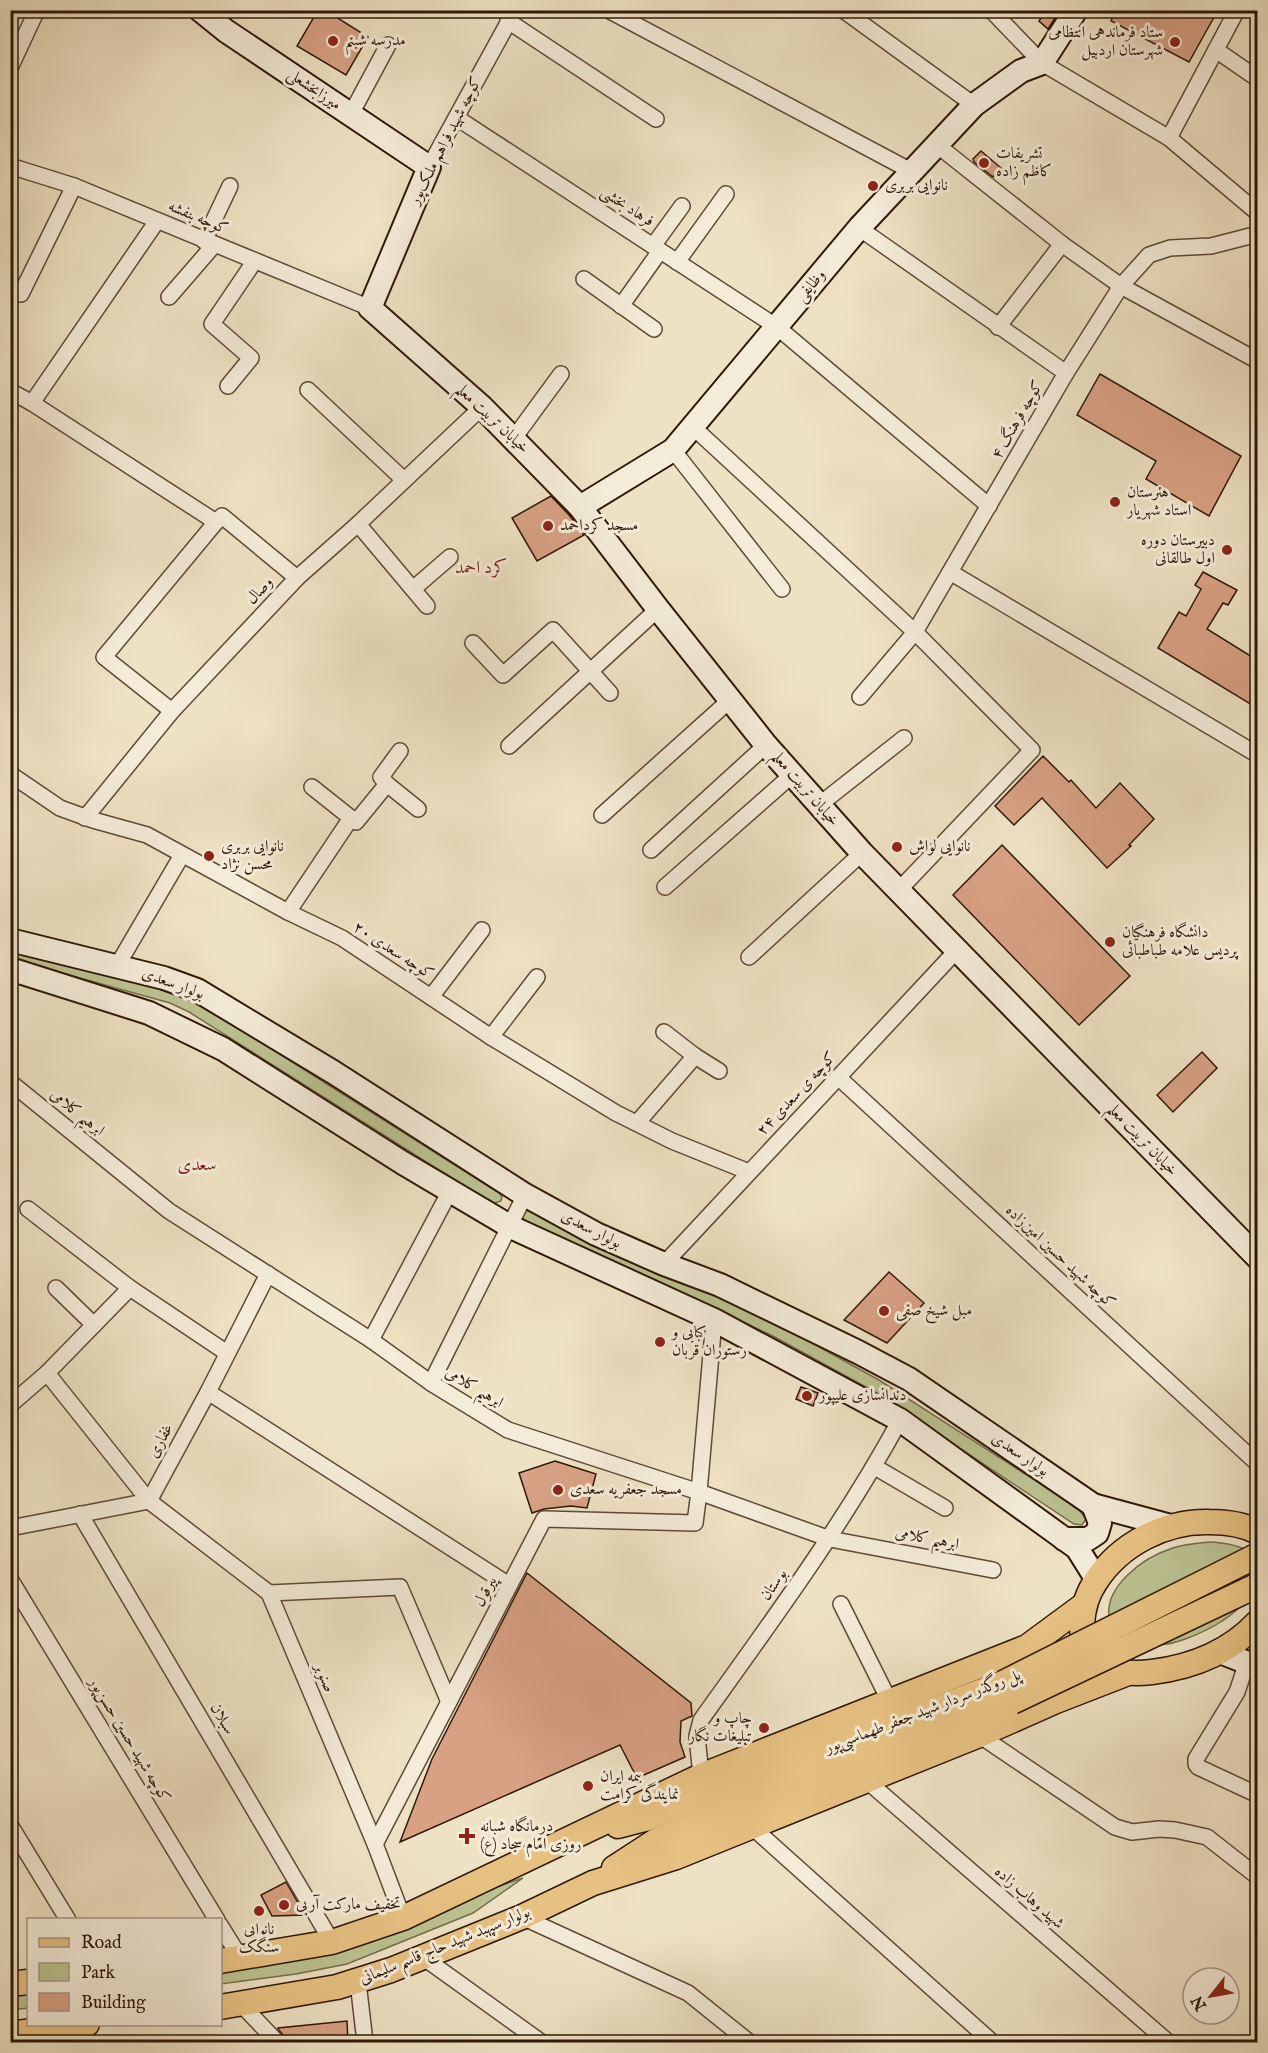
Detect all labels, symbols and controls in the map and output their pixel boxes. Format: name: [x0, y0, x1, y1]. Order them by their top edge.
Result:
place label: ستاد فرماندهی انتظامی شهرستان اردبیل: [1048, 23, 1163, 61]
place label: مدرسه شبنم: [345, 31, 406, 56]
marker: مدرسه شبنم: [326, 34, 340, 48]
marker: ستاد فرماندهی انتظامی شهرستان اردبیل: [1168, 35, 1182, 49]
street label: میرزابخشعلی: [283, 65, 345, 115]
street label: کوچه شهید فراهم ملک‌پور: [404, 74, 491, 212]
place label: تشریفات کاظم زاده: [996, 144, 1052, 186]
marker: تشریفات کاظم زاده: [977, 156, 991, 170]
place label: نانوایی بربری: [885, 176, 948, 196]
marker: نانوایی بربری: [866, 179, 880, 193]
street label: فرهاد بخشی: [596, 182, 658, 232]
street label: کوچه بنفشه: [165, 196, 231, 240]
street label: وظایفی: [792, 266, 830, 306]
street label: کوچه فرهنگ ۴: [986, 376, 1049, 463]
street label: خیابان تربیت معلم: [448, 380, 533, 462]
place label: هنرستان استاد شهریار: [1125, 483, 1191, 521]
marker: هنرستان استاد شهریار: [1108, 495, 1122, 509]
place label: مسجد کرداحمد: [560, 516, 638, 536]
marker: مسجد کرداحمد: [541, 519, 555, 533]
place label: دبیرستان دوره اول طالقانی: [1141, 531, 1215, 569]
marker: دبیرستان دوره اول طالقانی: [1220, 543, 1234, 557]
district label: کرد احمد: [455, 557, 507, 580]
street label: وصال: [242, 573, 278, 609]
street label: خیابان تربیت معلم: [763, 747, 843, 834]
place label: نانوایی بربری محسن نژاد: [221, 837, 284, 875]
place label: نانوایی لواش: [909, 837, 971, 857]
marker: نانوایی لواش: [890, 840, 904, 854]
marker: نانوایی بربری محسن نژاد: [202, 849, 216, 863]
street label: کوچه سعدی ۲۰: [349, 917, 437, 985]
place label: دانشگاه فرهنگیان پردیس علامه طباطبائی: [1122, 921, 1239, 961]
marker: دانشگاه فرهنگیان پردیس علامه طباطبائی: [1103, 935, 1117, 949]
street label: بولوار سعدی: [139, 963, 207, 1005]
street label: کوچه ی سعدی ۲۴: [753, 1048, 841, 1140]
street label: ابرهیم کلامی: [42, 1085, 108, 1145]
street label: خیابان تربیت معلم: [1099, 1099, 1182, 1184]
district label: سعدی: [177, 1154, 217, 1177]
street label: کوچه شهید حسین امین‌زاده: [1001, 1201, 1119, 1313]
street label: بولوار سعدی: [558, 1206, 624, 1254]
place label: مبل شیخ صفی: [896, 1301, 972, 1324]
marker: مبل شیخ صفی: [877, 1304, 891, 1318]
place label: کبابی و رستوران قربان: [670, 1323, 747, 1361]
marker: کبابی و رستوران قربان: [653, 1335, 667, 1349]
street label: ابرهیم کلامی: [439, 1363, 507, 1417]
place label: دندانسازی علیپور: [817, 1386, 906, 1406]
marker: دندانسازی علیپور: [800, 1389, 814, 1403]
street label: غفاری: [144, 1420, 178, 1462]
street label: بولوار سعدی: [987, 1429, 1053, 1481]
place label: مسجد جعفریه سعدی: [570, 1480, 682, 1500]
marker: مسجد جعفریه سعدی: [551, 1483, 565, 1497]
street label: ابرهیم کلامی: [892, 1523, 961, 1560]
street label: بوستان: [756, 1565, 792, 1605]
street label: پیرقول: [470, 1572, 503, 1611]
street label: صنوبر: [308, 1659, 339, 1695]
street label: پل روگذر سردار شهید جعفر طهماسبی‌پور: [819, 1662, 1025, 1761]
street label: کوچه شهید حسین حسن‌پور: [83, 1672, 174, 1806]
street label: سبلان: [205, 1700, 239, 1738]
place label: چاپ و تبلیغات نگار: [686, 1709, 752, 1747]
marker: چاپ و تبلیغات نگار: [757, 1721, 771, 1735]
place label: بیمه ایران نمایندگی کرامت: [600, 1767, 679, 1805]
marker: بیمه ایران نمایندگی کرامت: [581, 1779, 595, 1793]
place label: درمانگاه شبانه روزی امام سجاد (ع): [480, 1815, 581, 1858]
marker: درمانگاه شبانه روزی امام سجاد (ع): [458, 1827, 476, 1845]
street label: شهید وهاب زاده: [990, 1862, 1068, 1934]
place label: تخفیف مارکت آربی: [296, 1894, 401, 1915]
marker: تخفیف مارکت آربی: [277, 1898, 291, 1912]
street label: بولوار سپهبد شهید حاج قاسم سلیمانی: [357, 1903, 535, 1994]
marker: نانوایی سنگک: [252, 1904, 266, 1918]
legend: [27, 1918, 222, 2026]
place label: نانوایی سنگک: [239, 1920, 279, 1958]
text: Road: [81, 1932, 122, 1955]
text: Park: [81, 1962, 116, 1985]
north arrow: [1181, 1966, 1241, 2026]
text: N: [1188, 1991, 1213, 2015]
text: Building: [81, 1992, 146, 2015]

